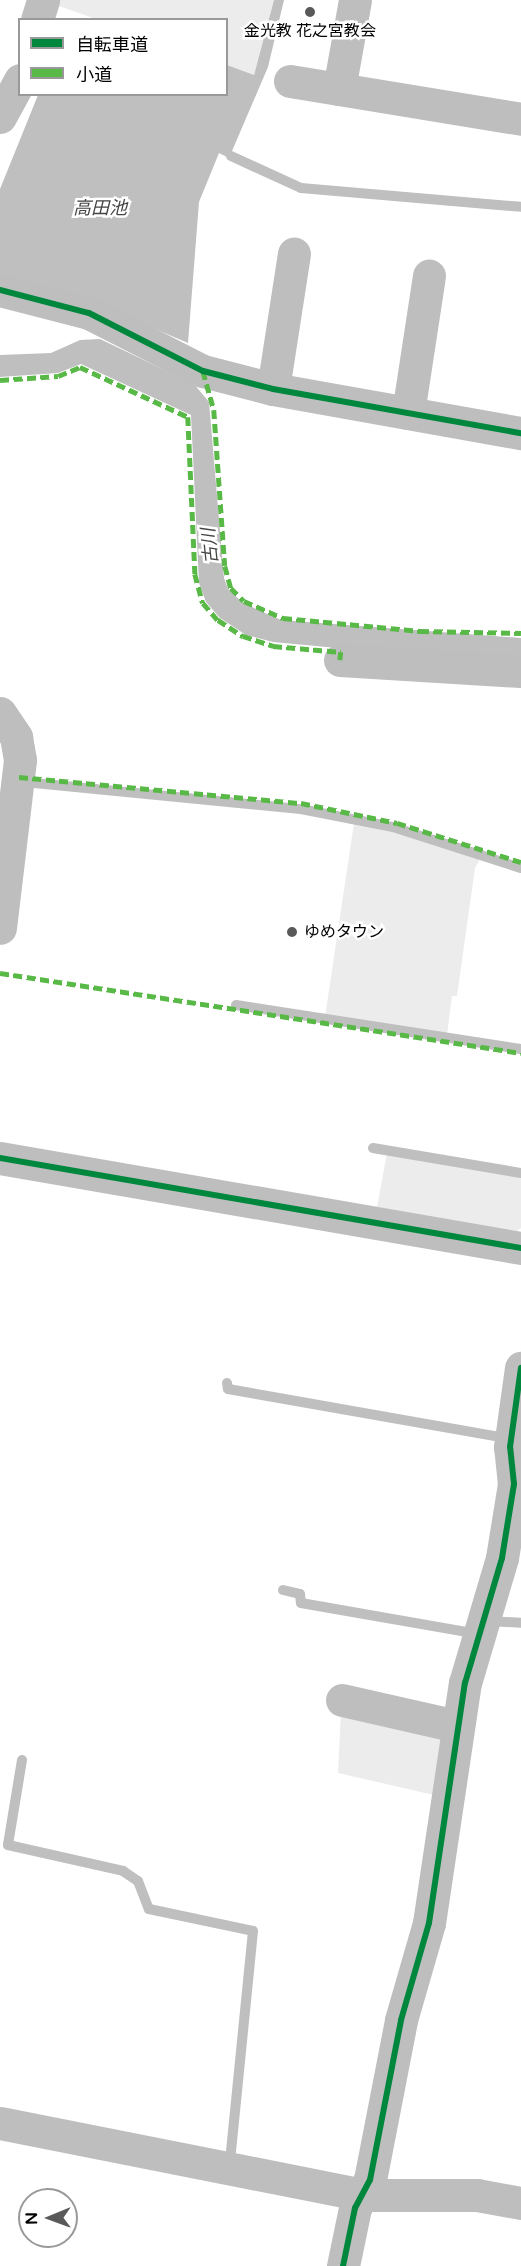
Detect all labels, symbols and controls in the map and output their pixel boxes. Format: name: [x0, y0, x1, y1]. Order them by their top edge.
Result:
marker: 金光教 花之宮教会: [303, 5, 317, 19]
legend: [18, 18, 228, 96]
place label: 金光教 花之宮教会: [244, 21, 376, 41]
text: 自転車道: [76, 34, 148, 56]
text: 小道: [76, 64, 112, 86]
water label: 高田池: [73, 197, 127, 219]
water label: 古川: [197, 527, 223, 565]
place label: ゆめタウン: [304, 922, 384, 942]
marker: ゆめタウン: [285, 925, 299, 939]
north arrow: [18, 2188, 78, 2248]
text: N: [22, 2212, 42, 2225]

